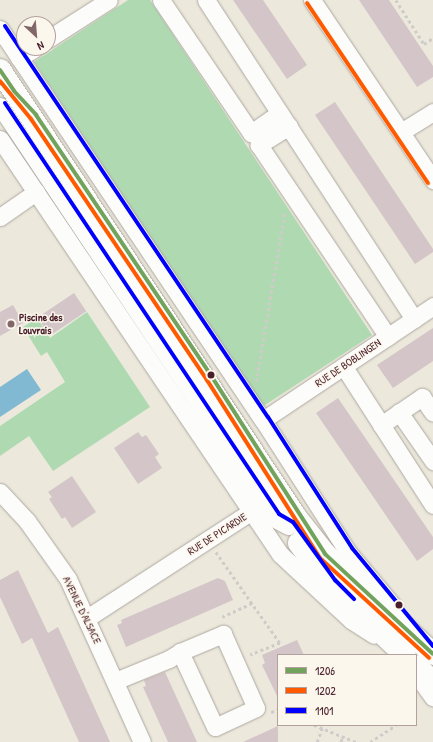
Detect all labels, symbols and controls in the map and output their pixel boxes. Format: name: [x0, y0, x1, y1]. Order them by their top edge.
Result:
north arrow: [16, 16, 56, 56]
text: N: [35, 38, 47, 53]
place label: Piscine des Louvrais: [19, 311, 63, 337]
marker: Piscine des Louvrais: [6, 319, 16, 329]
street label: RUE DE BOBLINGEN: [312, 336, 384, 390]
unlabelled marker: [206, 370, 216, 380]
street label: RUE DE PICARDIE: [185, 510, 249, 558]
street label: AVENUE D'ALSACE: [60, 574, 104, 646]
unlabelled marker: [394, 600, 404, 610]
legend: [277, 654, 417, 726]
text: 1206: [315, 662, 335, 679]
text: 1202: [315, 682, 336, 699]
text: 1101: [315, 702, 333, 719]

